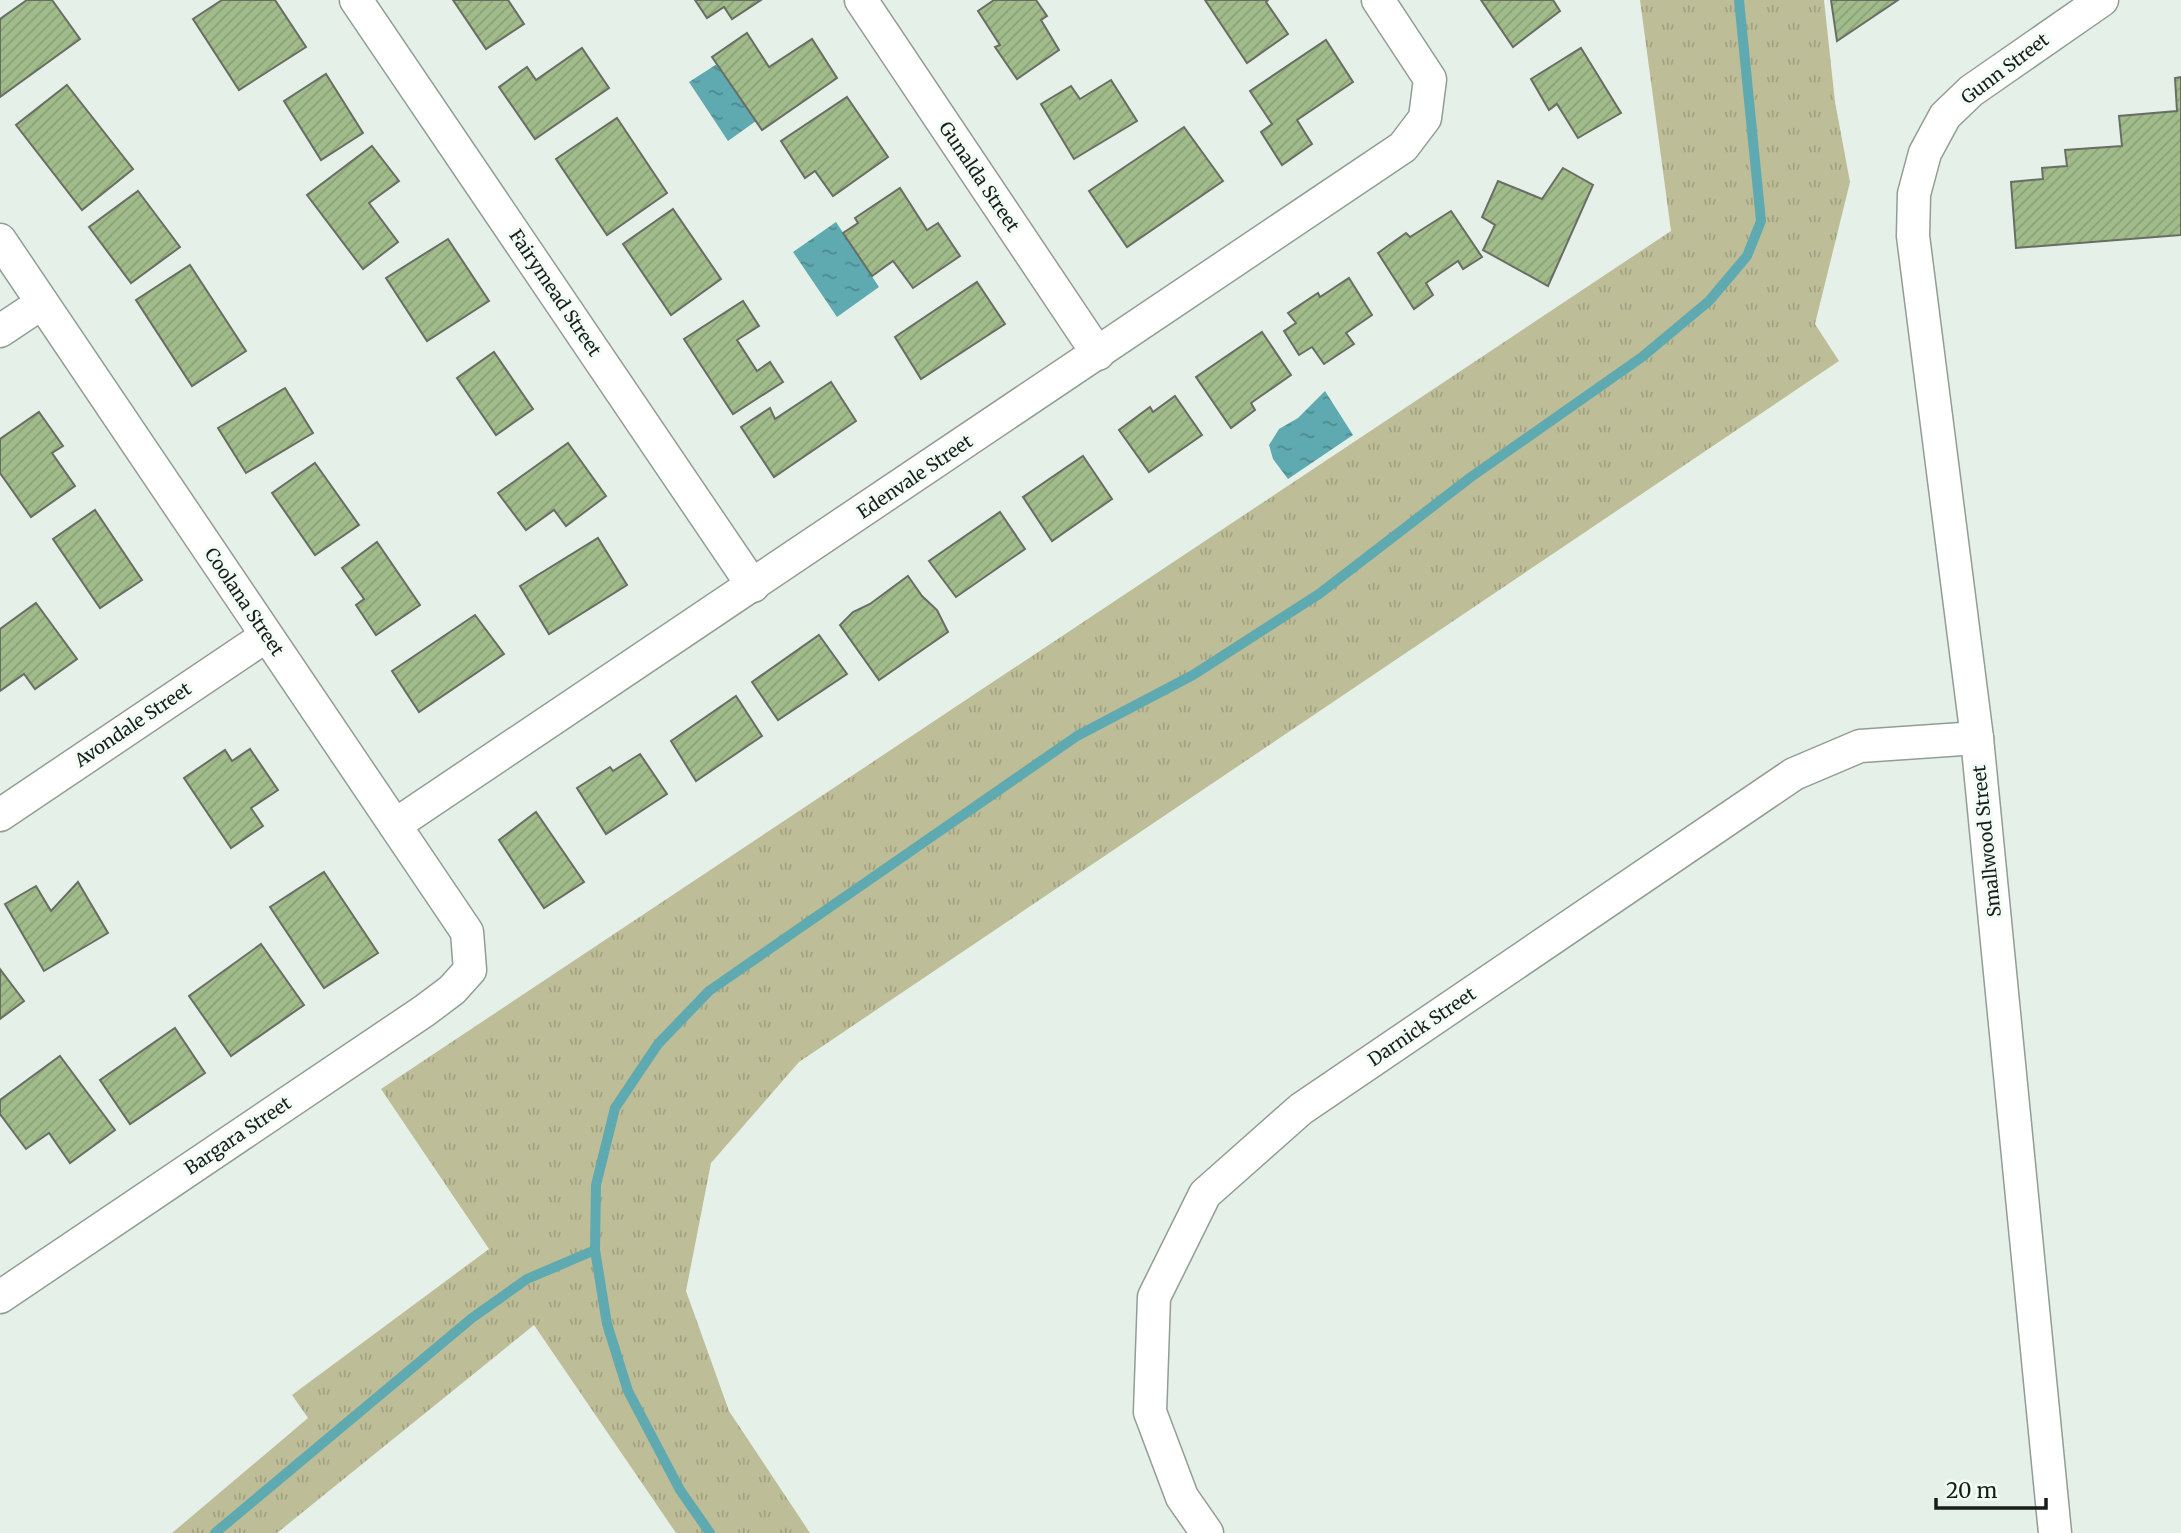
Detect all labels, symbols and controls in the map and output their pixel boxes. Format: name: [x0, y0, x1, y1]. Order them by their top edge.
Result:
street label: Gunn Street: [1956, 28, 2053, 109]
street label: Gunalda Street: [934, 117, 1025, 236]
street label: Fairymead Street: [504, 225, 606, 361]
street label: Edenvale Street: [853, 430, 977, 524]
street label: Coolana Street: [200, 543, 289, 660]
street label: Avondale Street: [69, 677, 195, 773]
street label: Smallwood Street: [1967, 764, 2006, 918]
street label: Darnick Street: [1363, 982, 1480, 1071]
street label: Bargara Street: [180, 1091, 295, 1180]
scale bar: [1936, 1466, 2046, 1510]
text: 20 m: [1946, 1477, 1998, 1504]

